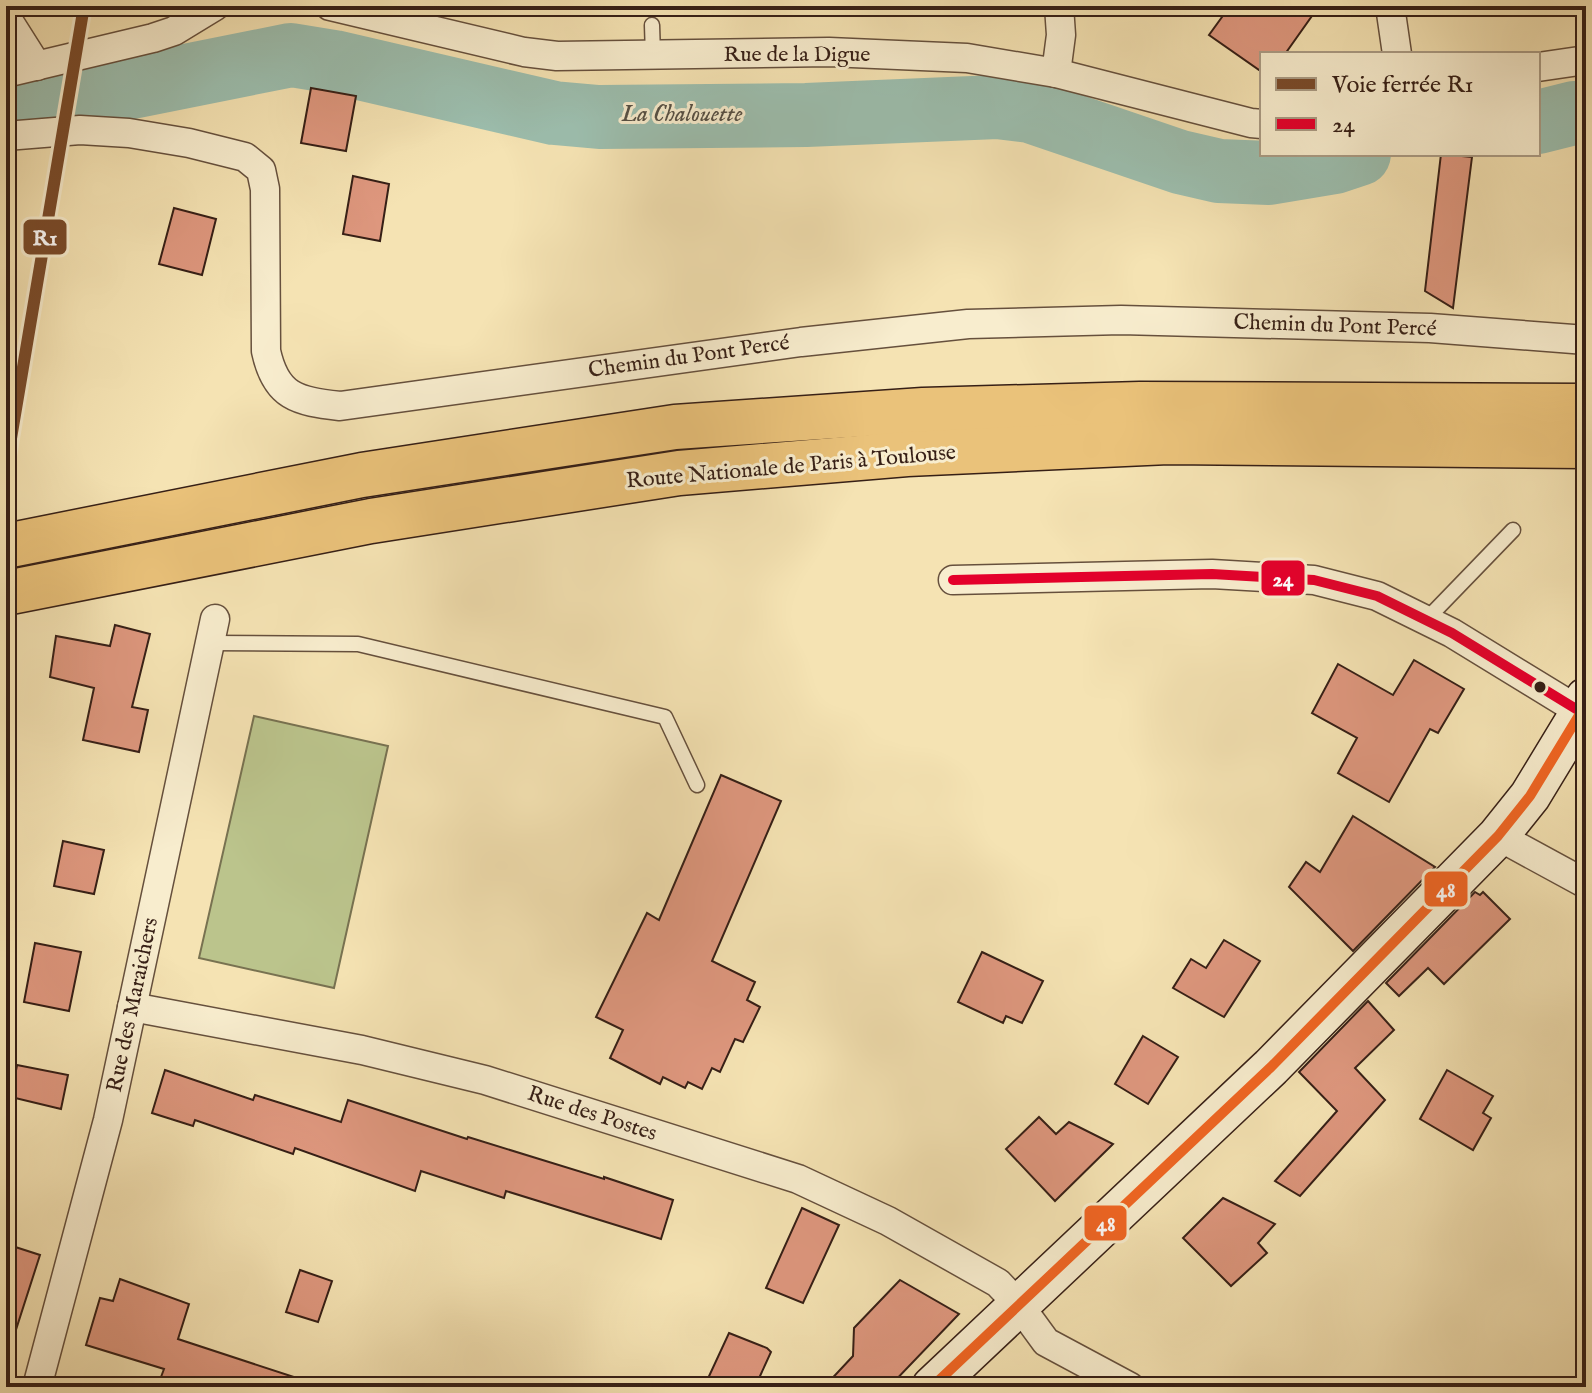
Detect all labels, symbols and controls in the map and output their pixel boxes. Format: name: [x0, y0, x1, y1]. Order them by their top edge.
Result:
street label: Rue de la Digue: [724, 41, 870, 69]
legend: [1260, 52, 1540, 156]
text: Voie ferrée R1: [1331, 70, 1473, 101]
water label: La Chalouette: [620, 99, 743, 130]
text: 24: [1332, 110, 1355, 141]
line badge: R1: [22, 218, 68, 256]
text: R1: [33, 225, 57, 253]
street label: Chemin du Pont Percé: [1233, 308, 1437, 344]
street label: Chemin du Pont Percé: [587, 329, 791, 385]
street label: Route Nationale de Paris à Toulouse: [625, 439, 957, 495]
line badge: 24: [1260, 559, 1306, 597]
text: 24: [1272, 566, 1295, 594]
unlabelled marker: [1532, 679, 1548, 695]
line badge: 48: [1423, 870, 1469, 908]
text: 48: [1436, 877, 1456, 905]
street label: Rue des Maraichers: [101, 915, 165, 1095]
street label: Rue des Postes: [524, 1080, 660, 1148]
line badge: 48: [1083, 1204, 1128, 1242]
text: 48: [1096, 1211, 1116, 1239]

